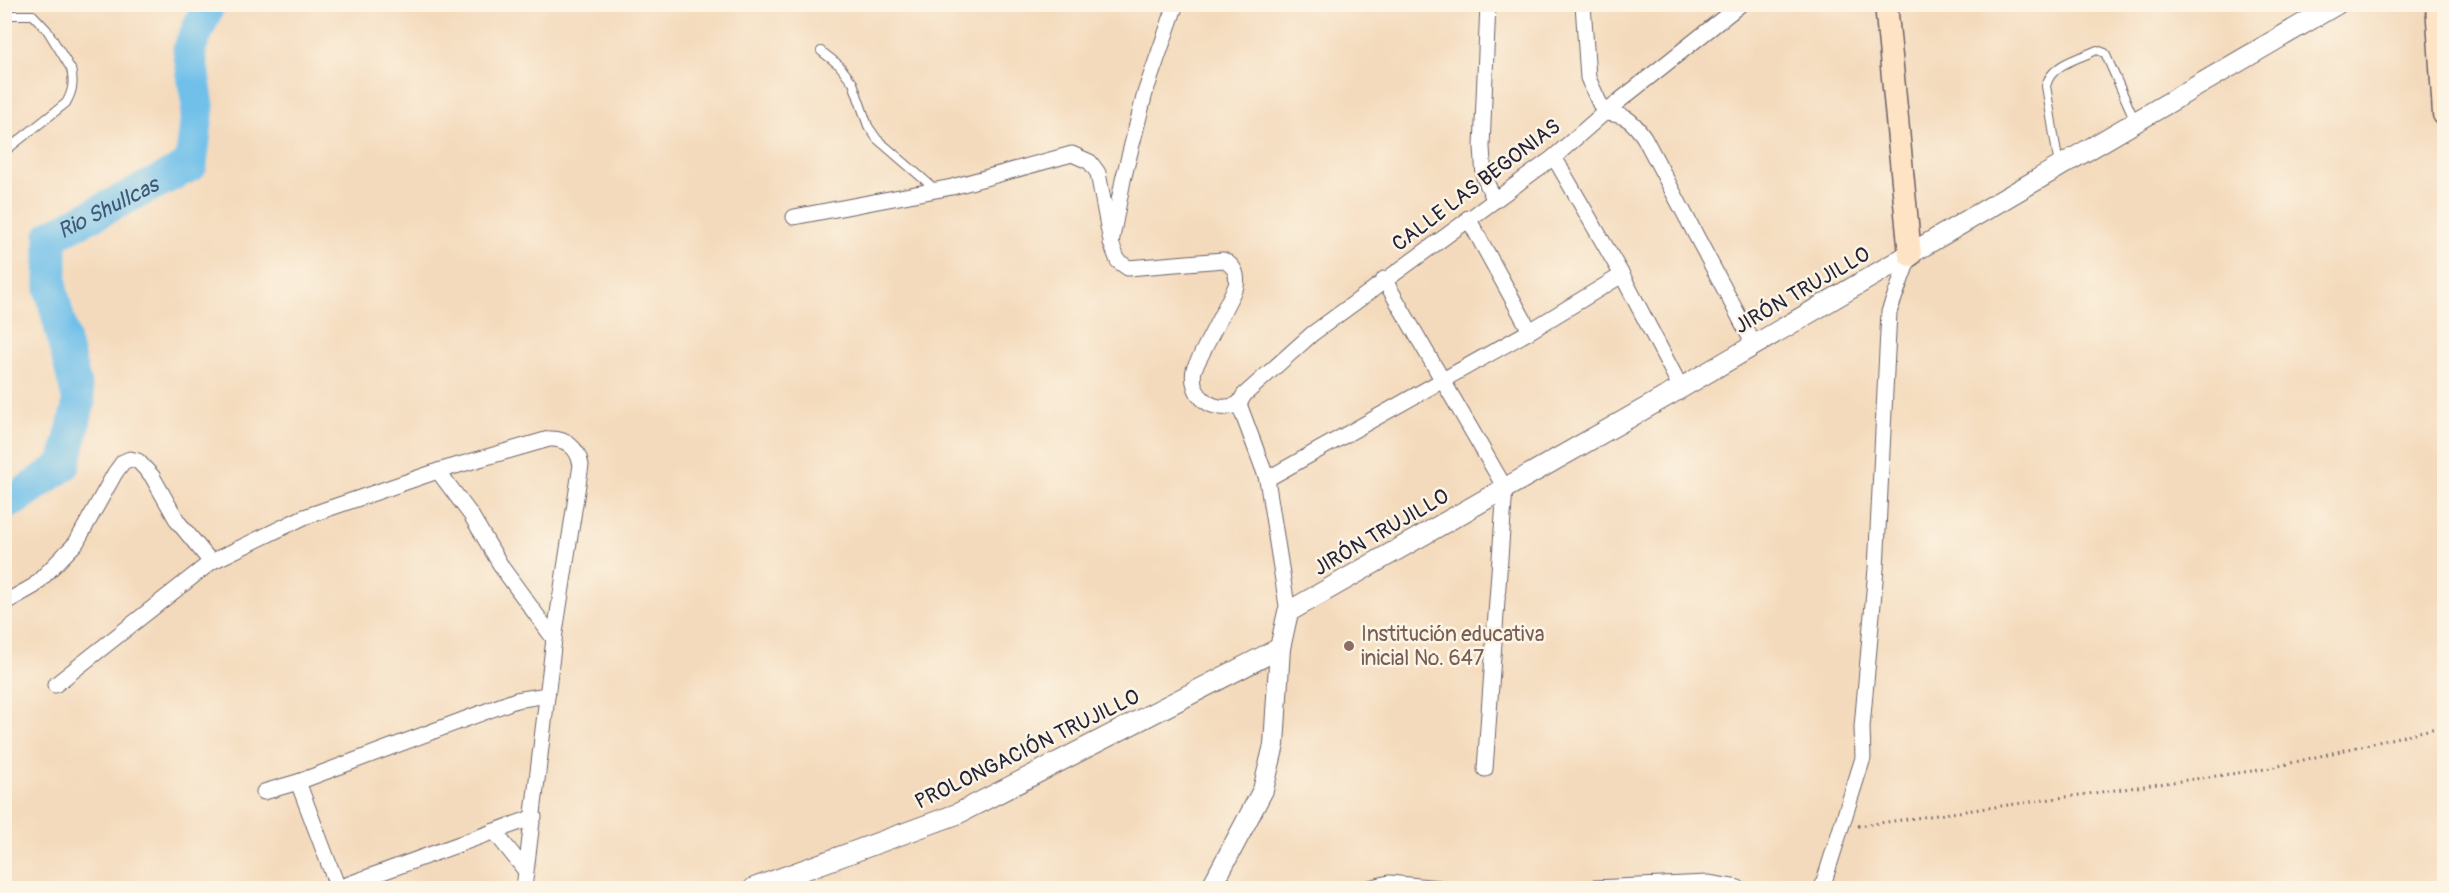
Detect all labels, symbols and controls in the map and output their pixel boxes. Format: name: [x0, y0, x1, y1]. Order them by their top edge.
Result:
street label: CALLE LAS BEGONIAS: [1387, 113, 1566, 258]
water label: Rio Shullcas: [53, 170, 165, 245]
street label: JIRÓN TRUJILLO: [1729, 240, 1875, 340]
street label: JIRÓN TRUJILLO: [1308, 482, 1454, 582]
place label: Institución educativa inicial No. 647: [1361, 621, 1544, 672]
marker: Institución educativa inicial No. 647: [1342, 639, 1356, 653]
street label: PROLONGACIÓN TRUJILLO: [910, 682, 1144, 816]

